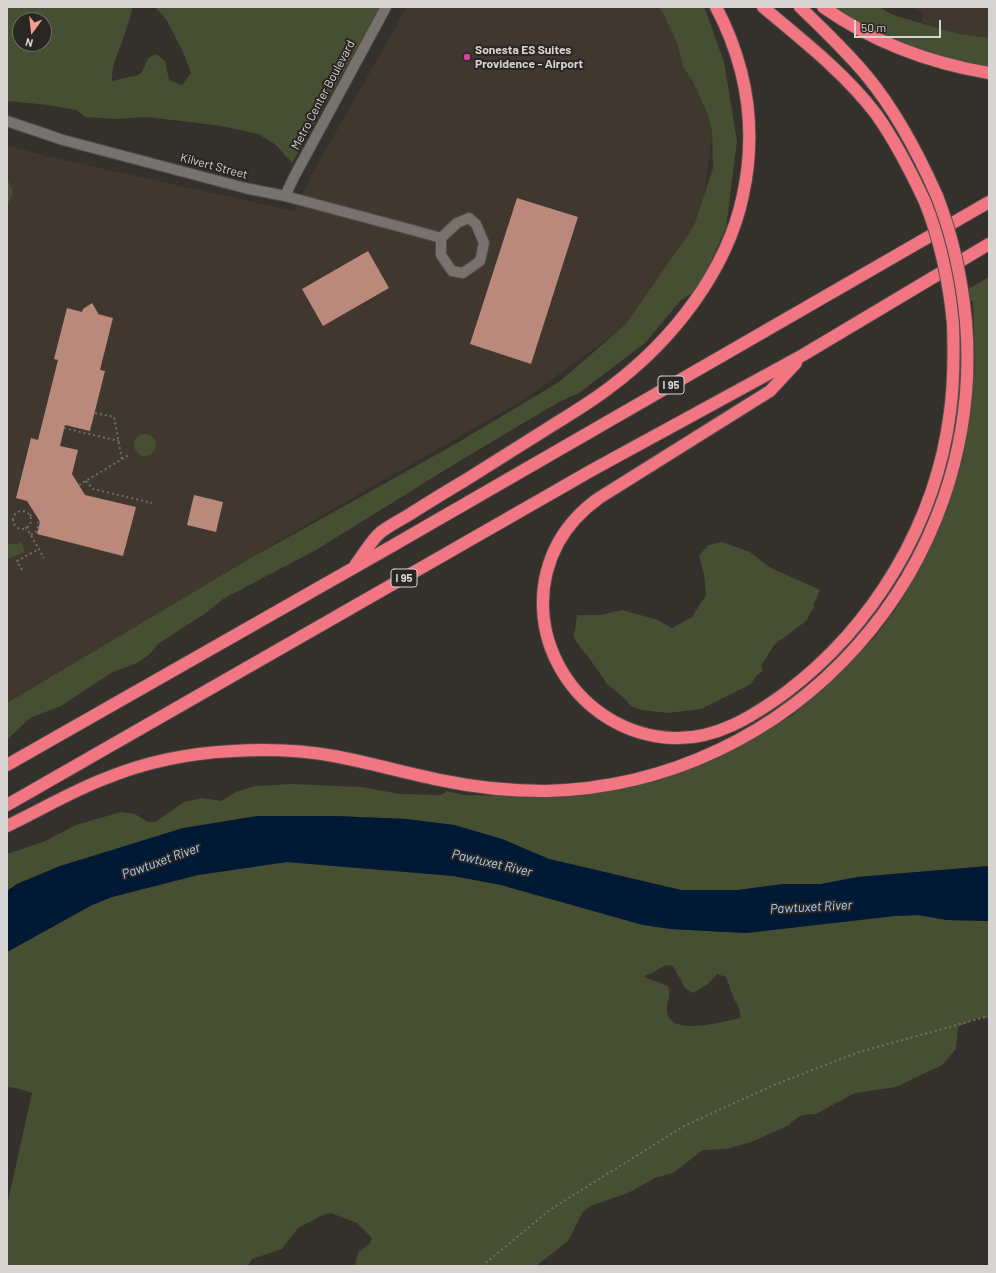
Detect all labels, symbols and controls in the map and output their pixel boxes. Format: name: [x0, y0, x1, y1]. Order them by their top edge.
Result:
north arrow: [12, 12, 52, 52]
scale bar: [856, 12, 943, 38]
text: 50 m: [861, 20, 886, 34]
text: N: [24, 36, 34, 50]
street label: Metro Center Boulevard: [288, 38, 358, 152]
place label: Sonesta ES Suites Providence - Airport: [475, 43, 583, 71]
marker: Sonesta ES Suites Providence - Airport: [462, 52, 472, 62]
street label: Kilvert Street: [179, 150, 249, 182]
road number: I 95: [658, 376, 684, 394]
road number: I 95: [391, 569, 417, 587]
water label: Pawtuxet River: [120, 840, 202, 882]
water label: Pawtuxet River: [450, 846, 534, 880]
water label: Pawtuxet River: [770, 897, 852, 917]

